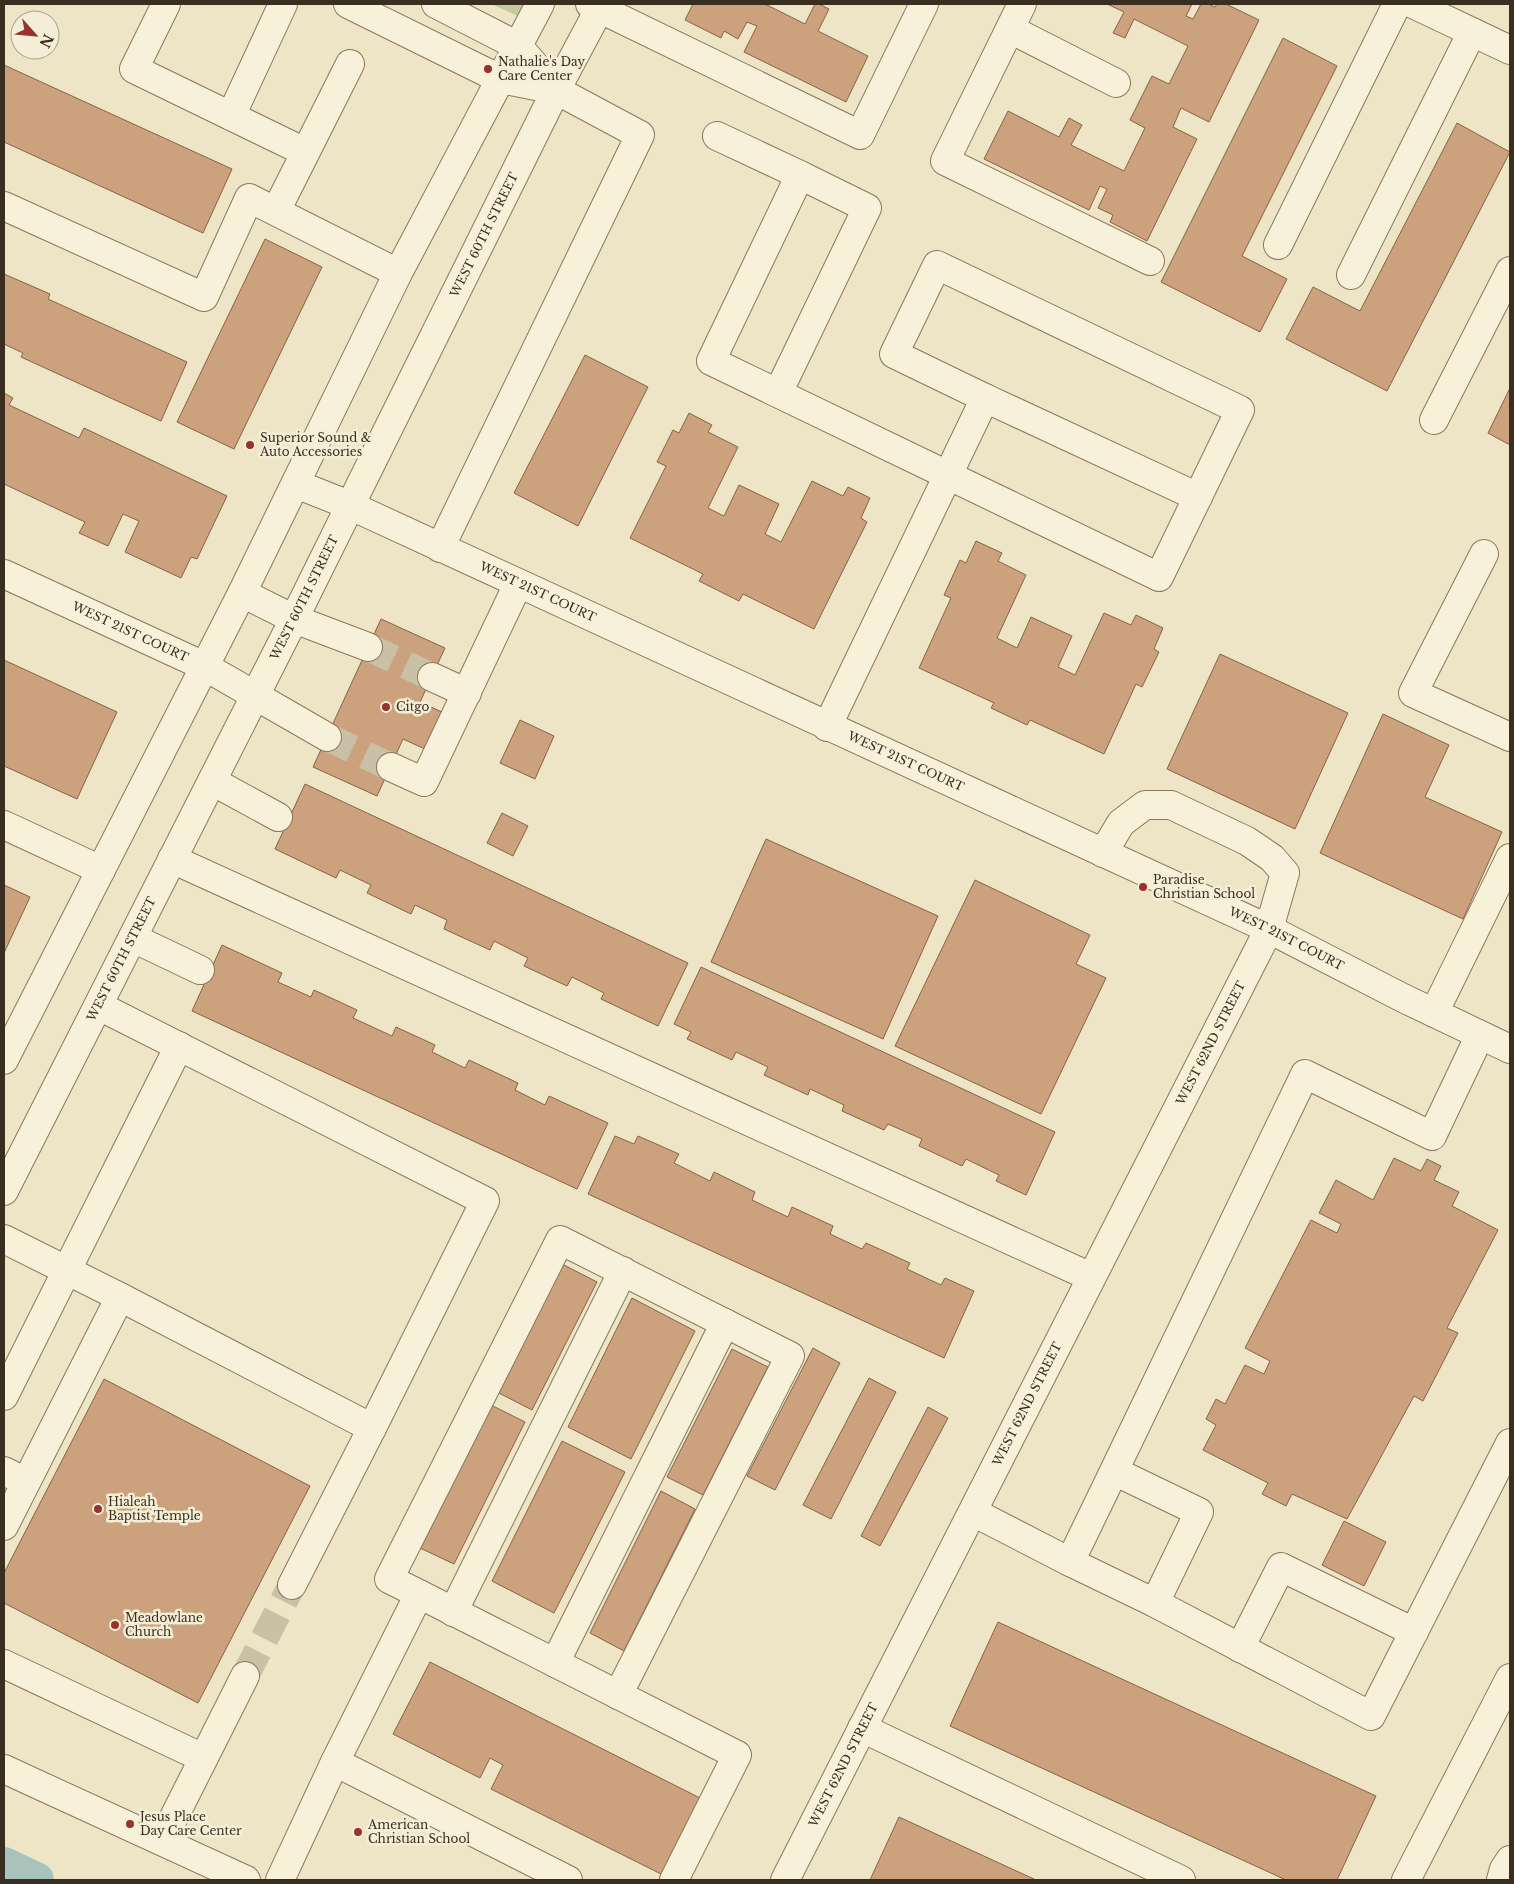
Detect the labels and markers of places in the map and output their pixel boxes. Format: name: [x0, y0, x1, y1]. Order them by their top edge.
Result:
place label: Nathalie's Day Care Center: [498, 54, 585, 83]
marker: Nathalie's Day Care Center: [482, 63, 494, 75]
place label: Superior Sound & Auto Accessories: [259, 430, 372, 459]
marker: Superior Sound & Auto Accessories: [244, 439, 256, 451]
place label: Citgo: [396, 699, 429, 714]
marker: Citgo: [380, 701, 392, 713]
place label: Paradise Christian School: [1153, 872, 1255, 901]
marker: Paradise Christian School: [1137, 881, 1149, 893]
place label: Hialeah Baptist Temple: [108, 1494, 201, 1523]
marker: Hialeah Baptist Temple: [92, 1503, 104, 1515]
place label: Meadowlane Church: [125, 1610, 203, 1639]
marker: Meadowlane Church: [109, 1619, 121, 1631]
place label: Jesus Place Day Care Center: [138, 1809, 242, 1838]
place label: American Christian School: [367, 1817, 470, 1846]
marker: Jesus Place Day Care Center: [124, 1818, 136, 1830]
marker: American Christian School: [352, 1826, 364, 1838]

